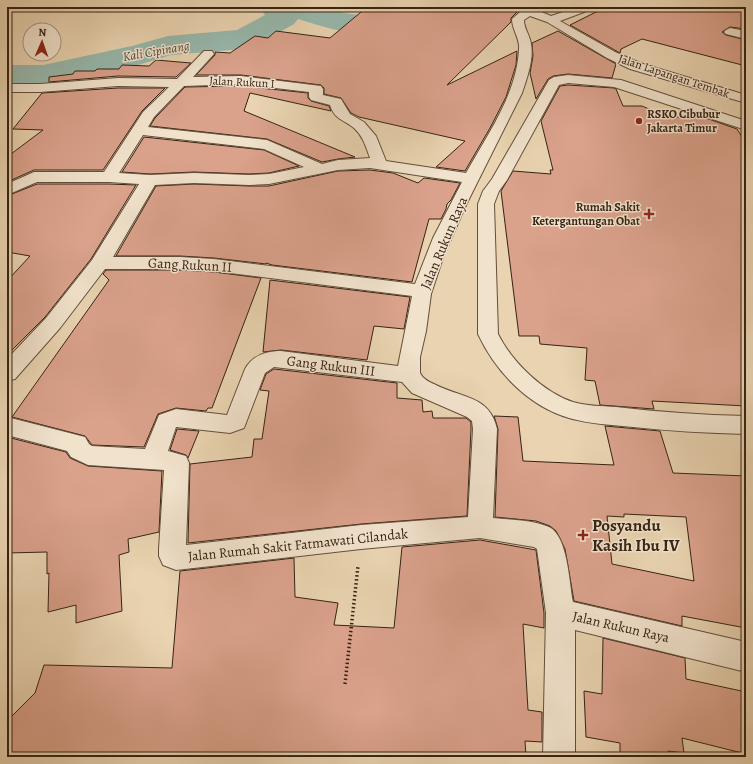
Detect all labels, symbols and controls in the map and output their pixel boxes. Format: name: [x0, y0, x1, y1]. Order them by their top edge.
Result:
north arrow: [22, 22, 62, 62]
text: N: [38, 25, 47, 40]
water label: Kali Cipinang: [121, 37, 191, 65]
street label: Jalan Lapangan Tembak: [616, 50, 732, 102]
street label: Jalan Rukun I: [209, 72, 275, 92]
place label: RSKO Cibubur Jakarta Timur: [647, 106, 720, 136]
marker: RSKO Cibubur Jakarta Timur: [634, 116, 644, 126]
street label: Jalan Rukun Raya: [416, 193, 472, 292]
place label: Rumah Sakit Ketergantungan Obat: [532, 199, 640, 229]
marker: Rumah Sakit Ketergantungan Obat: [643, 208, 655, 220]
street label: Gang Rukun II: [148, 253, 232, 277]
street label: Gang Rukun III: [286, 351, 376, 381]
place label: Posyandu Kasih Ibu IV: [592, 514, 680, 557]
street label: Jalan Rumah Sakit Fatmawati Cilandak: [187, 524, 409, 566]
marker: Posyandu Kasih Ibu IV: [577, 529, 589, 541]
street label: Jalan Rukun Raya: [571, 607, 672, 647]

